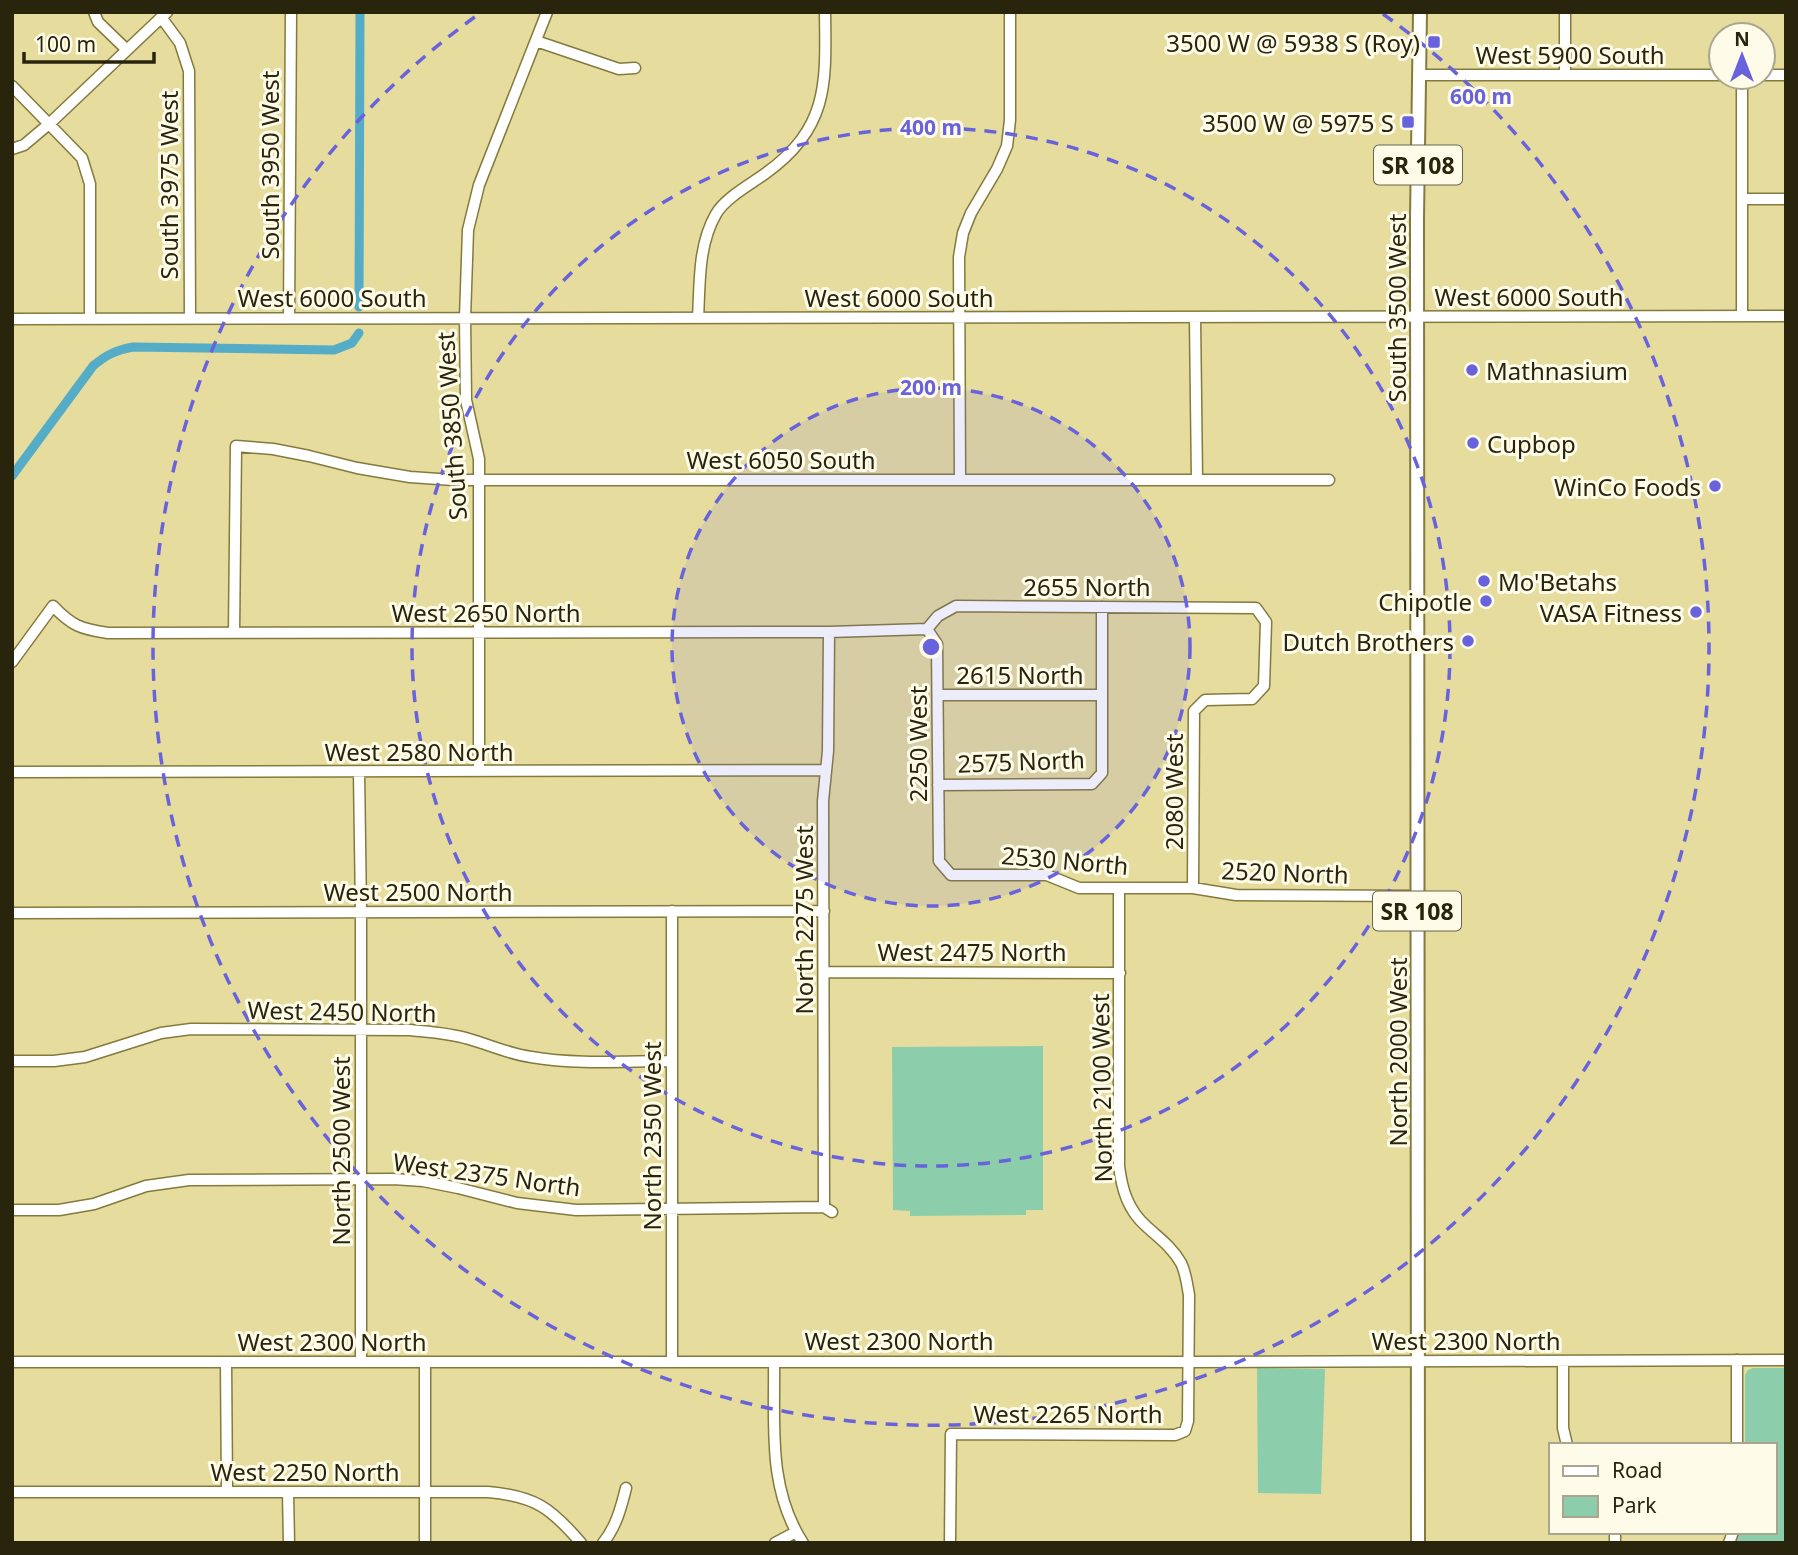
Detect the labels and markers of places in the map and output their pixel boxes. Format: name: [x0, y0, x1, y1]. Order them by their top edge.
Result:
place label: 3500 W @ 5938 S (Roy): [1166, 26, 1420, 59]
marker: 3500 W @ 5938 S (Roy): [1426, 34, 1442, 50]
place label: 3500 W @ 5975 S: [1202, 106, 1394, 139]
marker: 3500 W @ 5975 S: [1400, 114, 1416, 130]
place label: Mathnasium: [1486, 354, 1628, 387]
marker: Mathnasium: [1464, 362, 1480, 378]
place label: Cupbop: [1487, 427, 1576, 460]
marker: Cupbop: [1465, 435, 1481, 451]
place label: WinCo Foods: [1554, 470, 1701, 503]
marker: WinCo Foods: [1707, 478, 1723, 494]
place label: Mo'Betahs: [1498, 565, 1617, 598]
marker: Mo'Betahs: [1476, 573, 1492, 589]
place label: Chipotle: [1378, 585, 1472, 618]
marker: Chipotle: [1478, 593, 1494, 609]
place label: VASA Fitness: [1540, 596, 1682, 629]
marker: VASA Fitness: [1688, 604, 1704, 620]
place label: Dutch Brothers: [1282, 625, 1454, 658]
marker: Dutch Brothers: [1460, 633, 1476, 649]
centre of rings: [919, 635, 943, 659]

